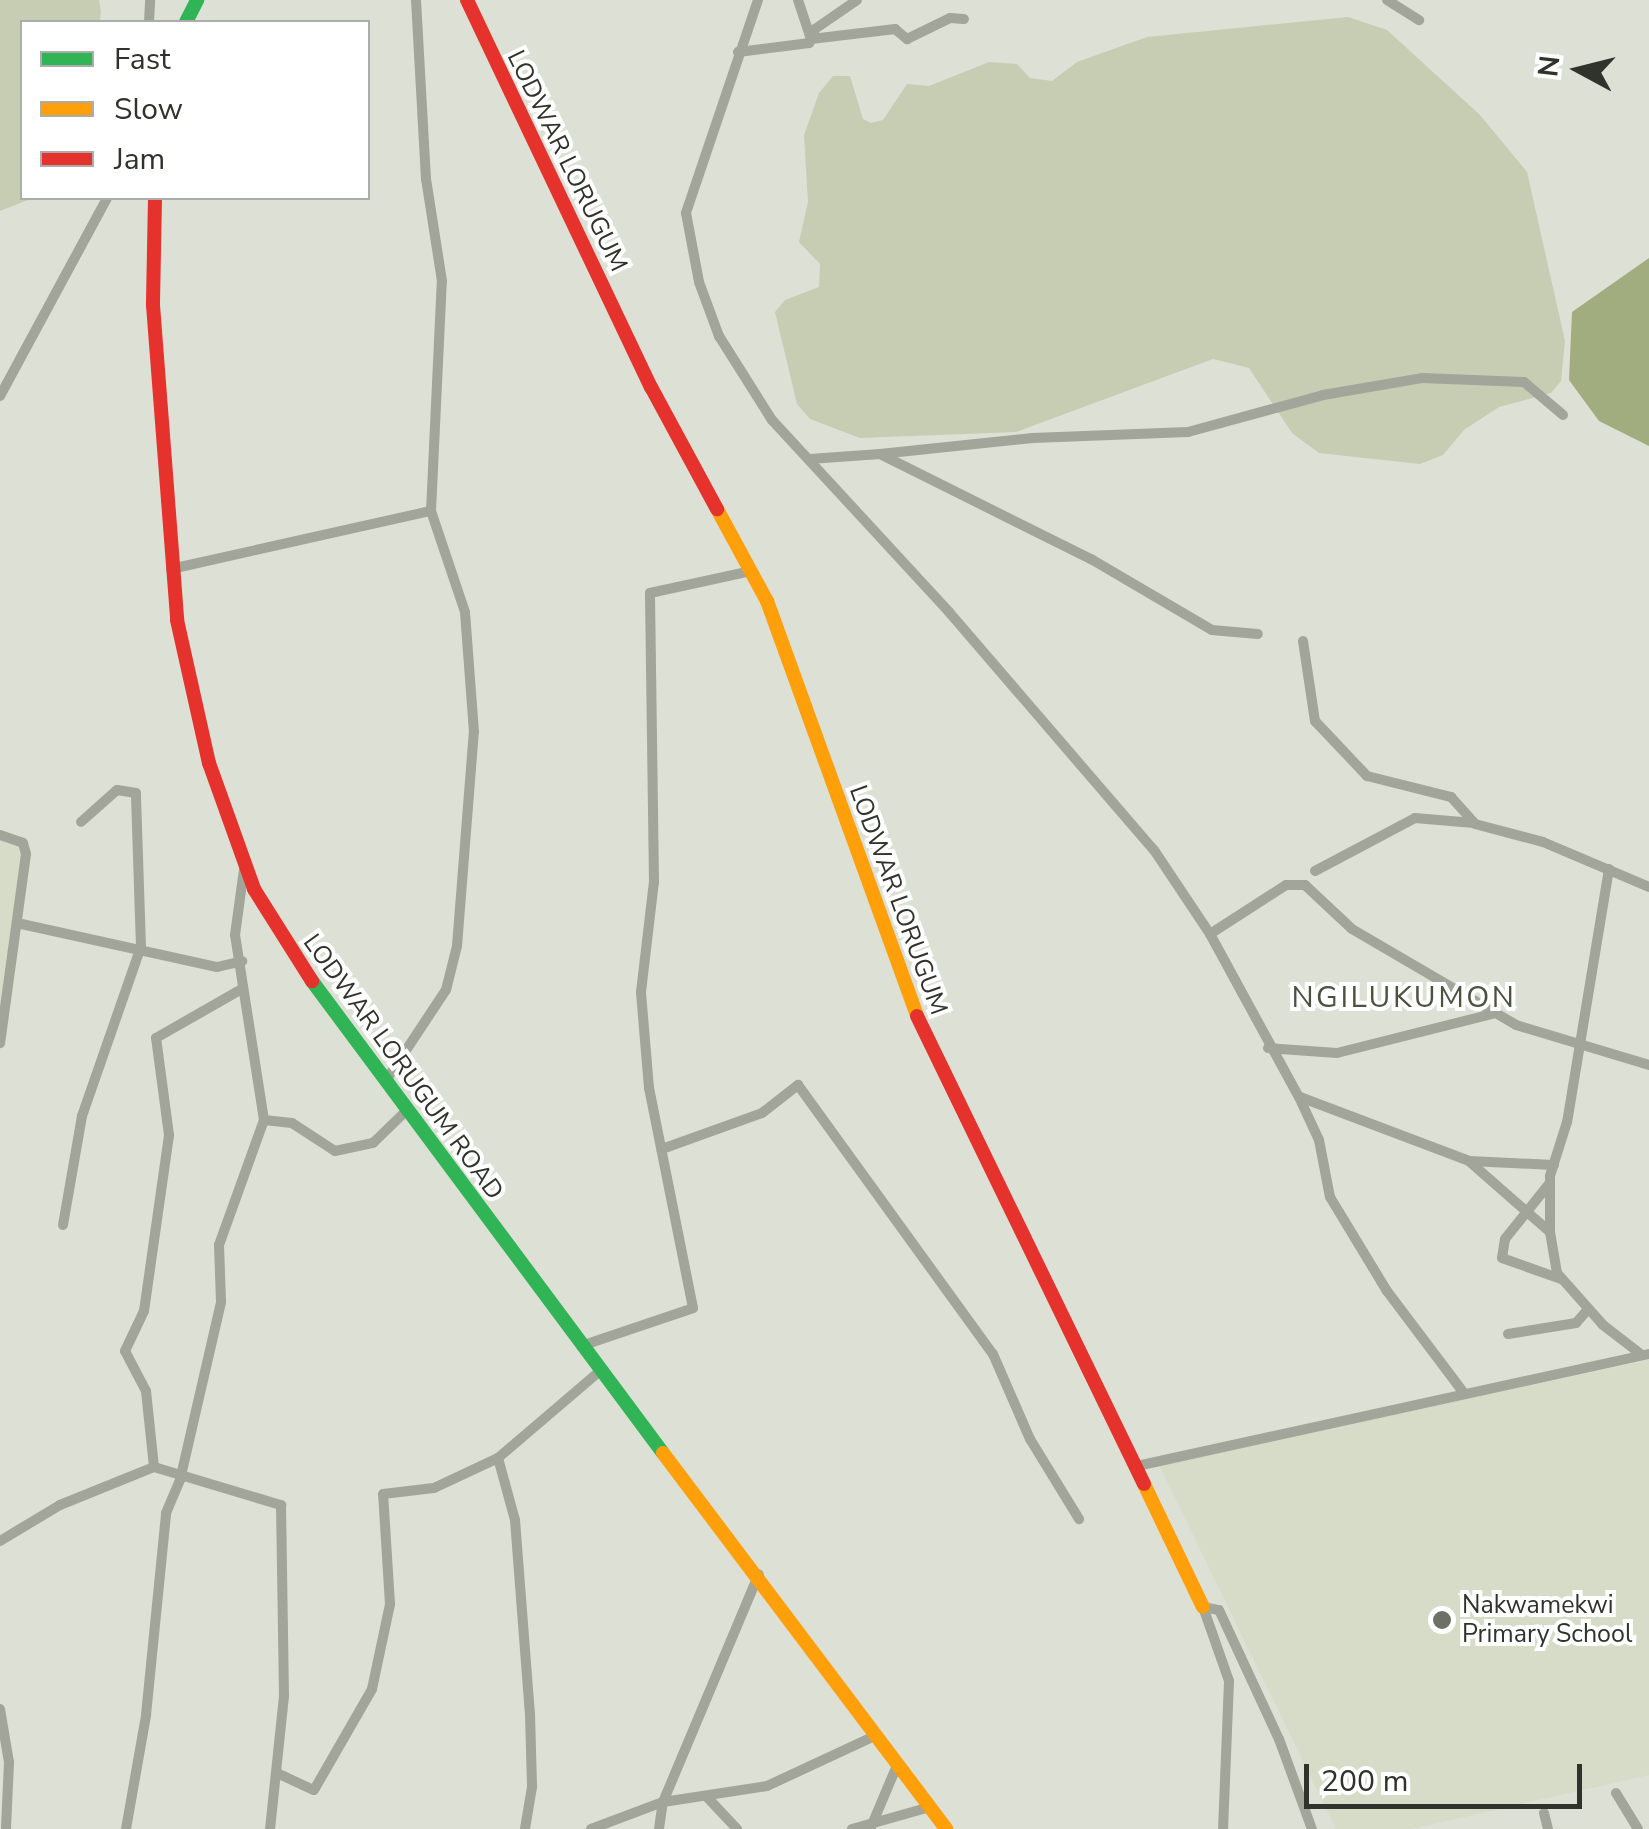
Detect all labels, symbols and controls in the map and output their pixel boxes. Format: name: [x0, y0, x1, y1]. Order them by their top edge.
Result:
legend: [20, 20, 370, 200]
north arrow: [1529, 20, 1629, 120]
text: Fast: [114, 39, 171, 80]
street label: LODWAR LORUGUM: [500, 46, 634, 276]
text: N: [1529, 54, 1569, 79]
text: Slow: [114, 89, 183, 130]
text: Jam: [114, 139, 165, 180]
street label: LODWAR LORUGUM: [843, 781, 953, 1019]
street label: LODWAR LORUGUM ROAD: [297, 928, 509, 1206]
district label: NGILUKUMON: [1291, 980, 1517, 1016]
place label: Nakwamekwi Primary School: [1462, 1591, 1632, 1650]
marker: Nakwamekwi Primary School: [1431, 1609, 1453, 1631]
scale bar: [1309, 1744, 1586, 1806]
text: 200 m: [1321, 1761, 1408, 1802]

